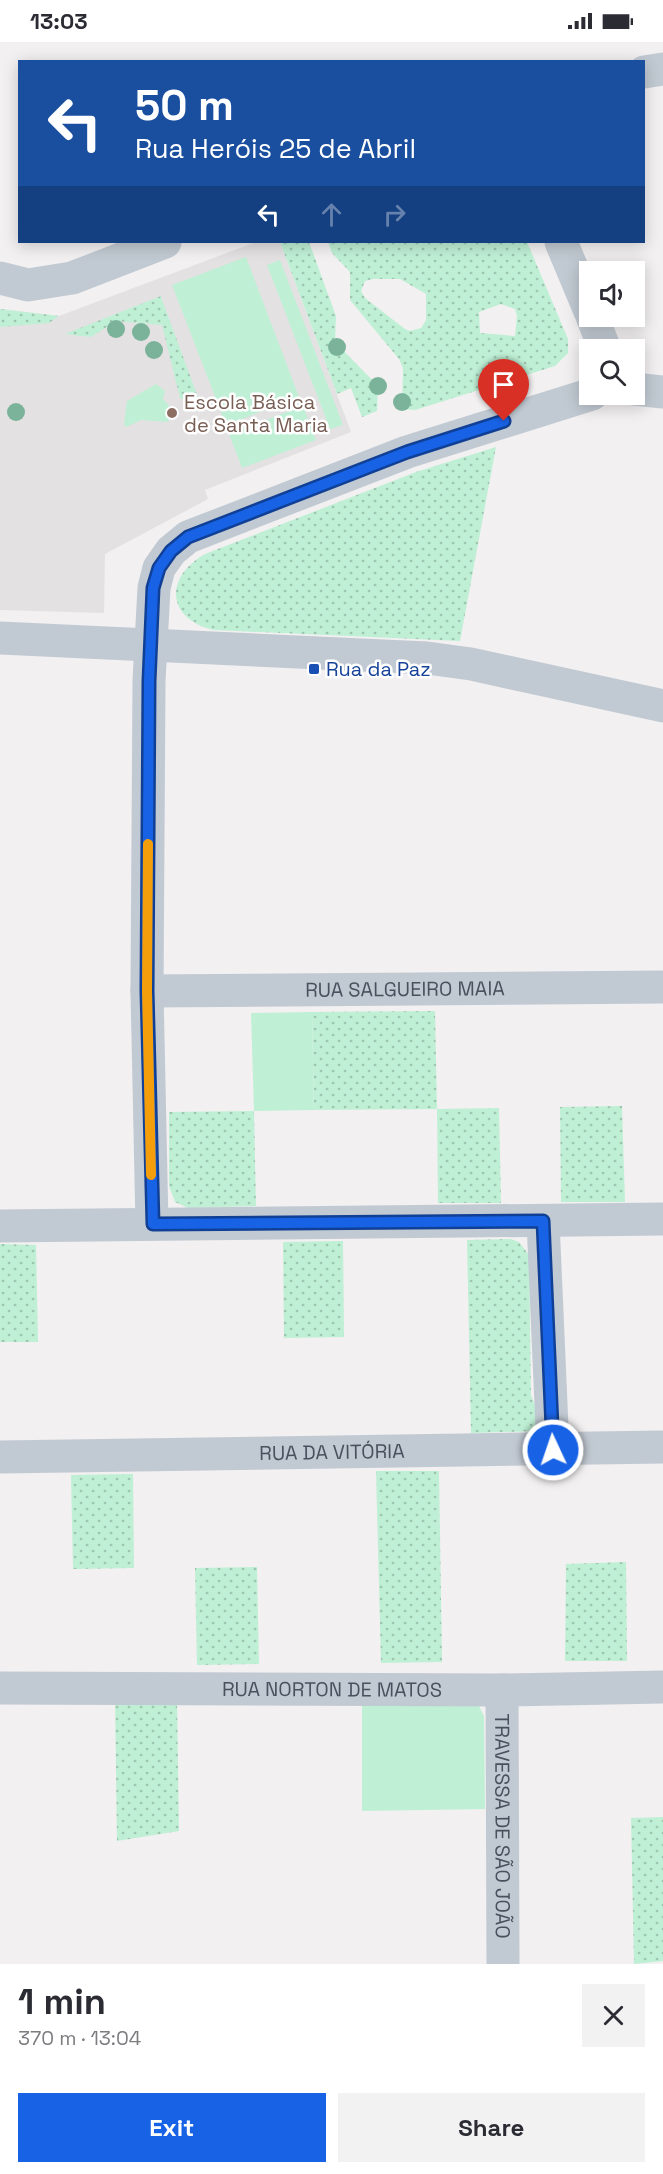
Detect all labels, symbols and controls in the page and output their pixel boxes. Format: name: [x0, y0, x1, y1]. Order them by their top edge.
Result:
text: 13:03: [30, 7, 88, 35]
text: 50 m: [135, 79, 234, 132]
icon: left: [36, 84, 114, 162]
text: Rua Heróis 25 de Abril: [135, 131, 416, 166]
icon: left: [252, 198, 285, 231]
icon: ahead: [315, 198, 348, 231]
icon: right: [378, 198, 411, 231]
map controls: [579, 261, 645, 405]
button: sound: [579, 261, 645, 327]
button: search: [579, 339, 645, 405]
pin: [478, 359, 529, 421]
icon: arrive: [487, 368, 520, 401]
place label: Escola Básica de Santa Maria: [184, 389, 328, 438]
marker: Escola Básica de Santa Maria: [165, 406, 179, 420]
place label: Rua da Paz: [326, 656, 431, 682]
marker: Rua da Paz: [307, 662, 321, 676]
street label: RUA SALGUEIRO MAIA: [305, 975, 505, 1003]
position arrow: [521, 1418, 585, 1482]
street label: RUA DA VITÓRIA: [259, 1438, 405, 1466]
street label: RUA NORTON DE MATOS: [222, 1676, 442, 1703]
street label: TRAVESSA DE SÃO JOÃO: [489, 1713, 516, 1939]
text: 1 min: [18, 1979, 106, 2025]
button: close: [582, 1984, 645, 2047]
text: 370 m · 13:04: [18, 2025, 141, 2051]
button: Exit: [18, 2093, 326, 2162]
button: Share: [338, 2093, 645, 2162]

